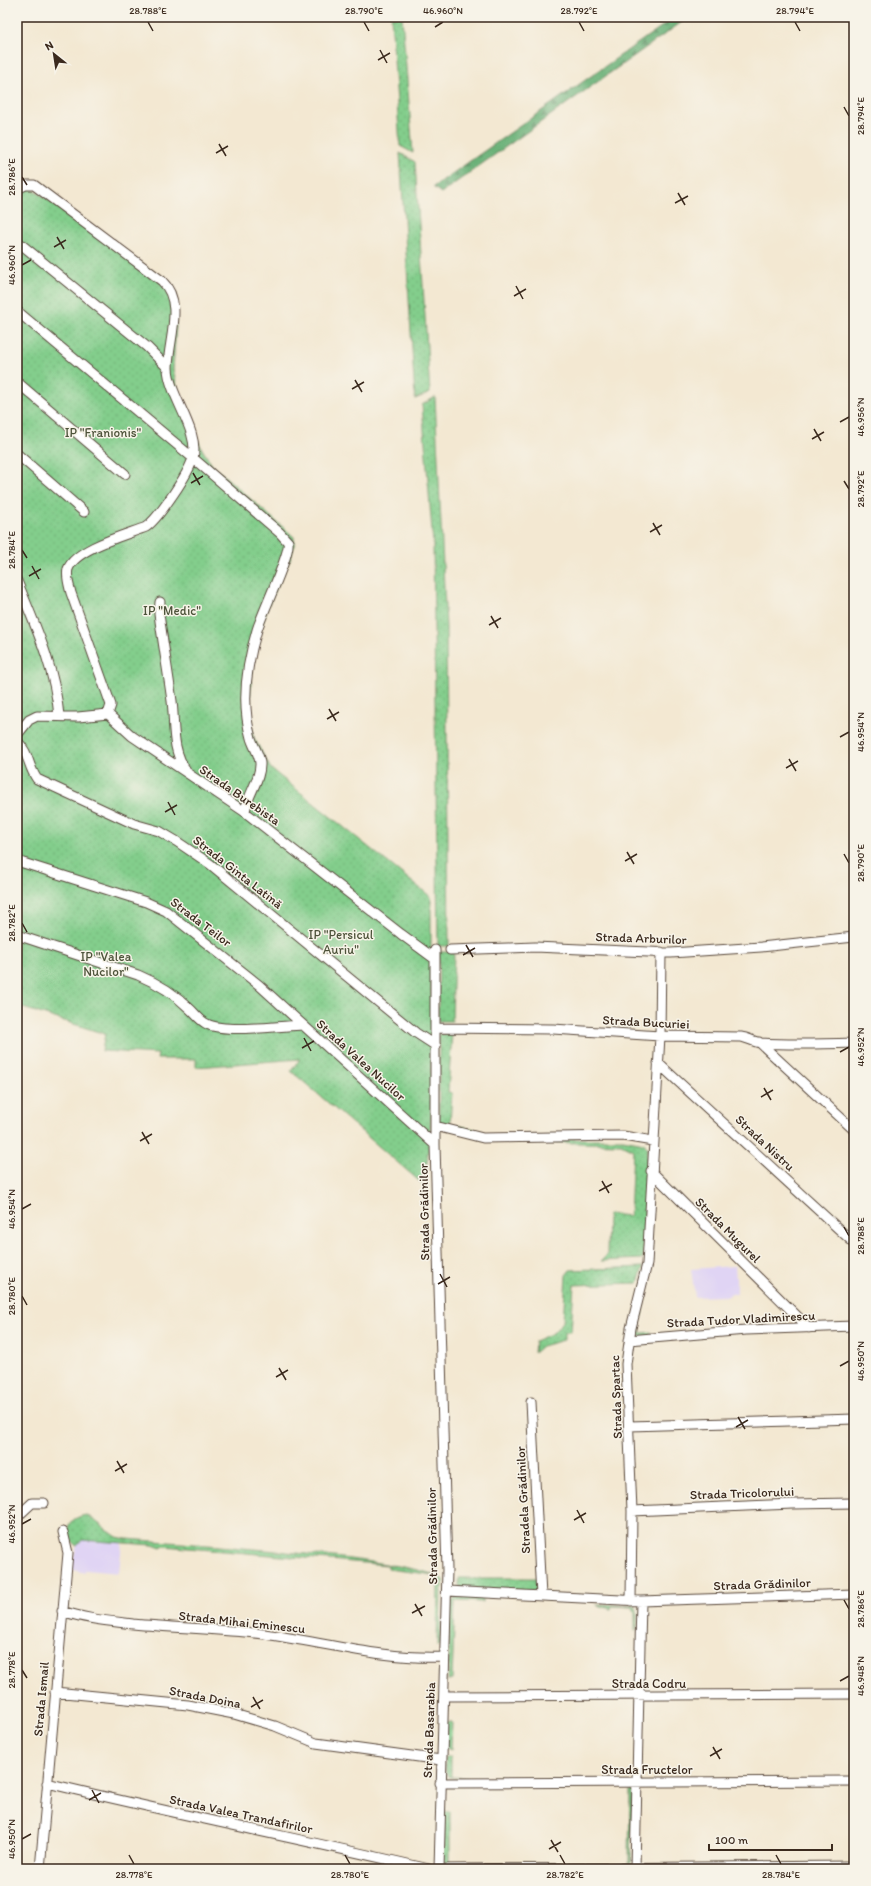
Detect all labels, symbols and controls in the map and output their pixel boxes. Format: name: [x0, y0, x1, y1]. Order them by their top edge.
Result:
text: 28.788°E: [129, 4, 167, 17]
text: 28.790°E: [345, 4, 383, 17]
text: 46.960°N: [423, 4, 463, 17]
text: 28.792°E: [560, 4, 598, 17]
text: 28.794°E: [776, 4, 814, 17]
north arrow: [34, 34, 74, 74]
text: N: [43, 38, 56, 53]
text: 28.794°E: [854, 97, 867, 135]
text: 28.786°E: [5, 158, 18, 196]
text: 46.960°N: [5, 245, 18, 285]
text: 46.956°N: [854, 397, 867, 437]
park label: IP "Franionis": [65, 425, 142, 440]
text: 28.792°E: [854, 470, 867, 508]
text: 28.784°E: [5, 530, 18, 569]
park label: IP "Medic": [143, 603, 201, 618]
text: 46.954°N: [854, 712, 867, 752]
street label: Strada Burebista: [197, 762, 283, 828]
street label: Strada Ginta Latină: [190, 832, 286, 912]
text: 28.790°E: [854, 844, 867, 882]
street label: Strada Teilor: [168, 894, 234, 950]
text: 28.782°E: [5, 904, 18, 942]
park label: IP "Persicul Auriu": [309, 927, 374, 957]
street label: Strada Arburilor: [595, 929, 687, 947]
park label: IP "Valea Nucilor": [81, 949, 132, 979]
street label: Strada Bucuriei: [602, 1012, 690, 1032]
street label: Strada Valea Nucilor: [313, 1016, 409, 1104]
text: 46.952°N: [854, 1027, 867, 1067]
street label: Strada Nistru: [732, 1112, 798, 1174]
street label: Strada Grădinilor: [416, 1163, 432, 1261]
text: 46.954°N: [5, 1189, 18, 1229]
street label: Strada Mugurel: [692, 1194, 764, 1266]
text: 28.788°E: [854, 1217, 867, 1255]
text: 28.780°E: [5, 1276, 18, 1315]
street label: Strada Tudor Vladimirescu: [666, 1308, 816, 1330]
text: 46.950°N: [854, 1341, 867, 1381]
street label: Strada Spartac: [607, 1355, 625, 1439]
street label: Stradela Grădinilor: [513, 1445, 533, 1554]
street label: Strada Tricolorului: [690, 1484, 794, 1502]
street label: Strada Grădinilor: [424, 1487, 440, 1585]
text: 46.952°N: [5, 1504, 18, 1544]
street label: Strada Grădinilor: [713, 1575, 811, 1593]
text: 28.786°E: [854, 1590, 867, 1628]
street label: Strada Mihai Eminescu: [178, 1608, 306, 1636]
text: 28.778°E: [5, 1651, 18, 1689]
text: 46.948°N: [854, 1656, 867, 1696]
street label: Strada Ismail: [30, 1661, 52, 1737]
street label: Strada Codru: [612, 1676, 686, 1691]
street label: Strada Basarabia: [420, 1681, 438, 1778]
street label: Strada Doina: [168, 1683, 243, 1711]
street label: Strada Fructelor: [601, 1762, 693, 1777]
street label: Strada Valea Trandafirilor: [168, 1791, 315, 1837]
text: 46.950°N: [5, 1819, 18, 1859]
scale bar: [709, 1826, 832, 1852]
text: 100 m: [715, 1833, 748, 1847]
text: 28.778°E: [115, 1868, 153, 1881]
text: 28.780°E: [331, 1868, 370, 1881]
text: 28.782°E: [546, 1868, 584, 1881]
text: 28.784°E: [762, 1868, 801, 1881]

